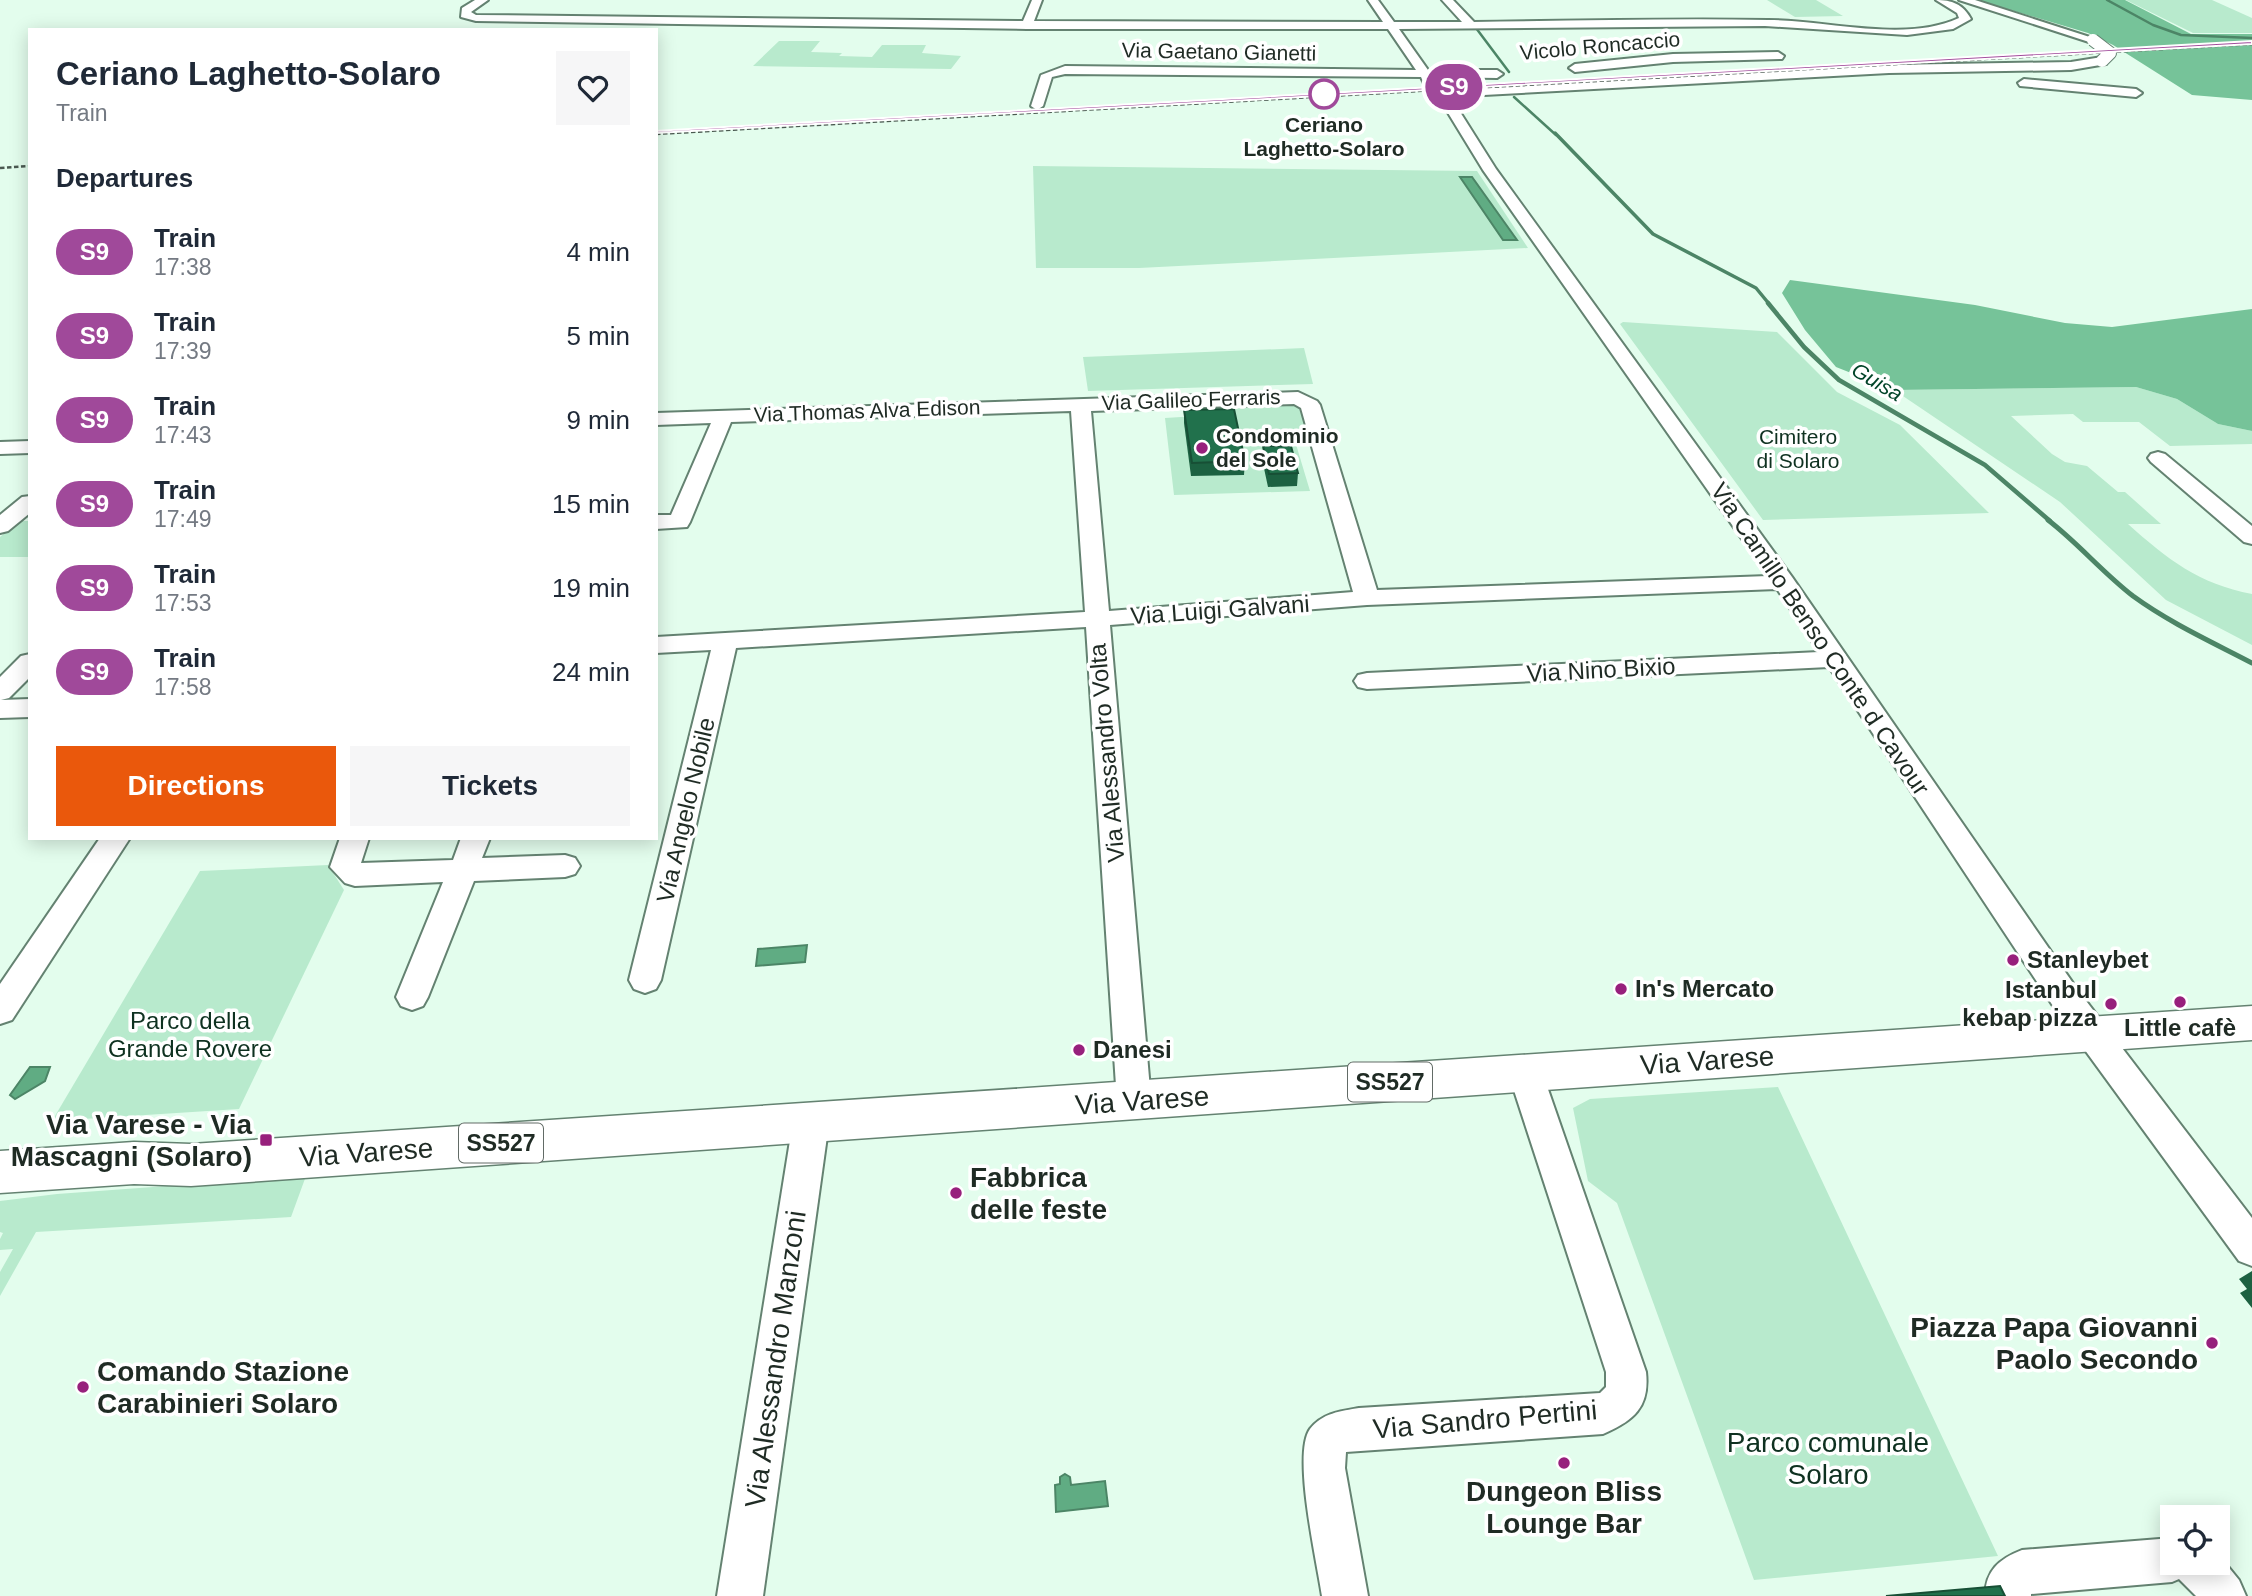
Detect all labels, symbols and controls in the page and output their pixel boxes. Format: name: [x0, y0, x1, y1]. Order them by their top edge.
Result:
street label: Vicolo Roncaccio: [1519, 27, 1681, 64]
street label: Via Gaetano Gianetti: [1122, 38, 1316, 65]
button: heart: [556, 51, 630, 125]
text: Ceriano Laghetto-Solaro: [56, 55, 441, 92]
line badge: S9: [1422, 64, 1486, 110]
text: S9: [1439, 73, 1469, 100]
marker: Ceriano Laghetto-Solaro: [1309, 79, 1339, 109]
text: Train: [56, 100, 108, 126]
place label: Ceriano Laghetto-Solaro: [1244, 113, 1405, 160]
text: Departures: [56, 163, 193, 193]
text: Train: [154, 223, 216, 253]
text: 4 min: [566, 237, 630, 267]
text: S9: [80, 238, 109, 265]
text: 17:38: [154, 254, 212, 280]
text: Train: [154, 307, 216, 337]
text: 5 min: [566, 321, 630, 351]
text: S9: [80, 322, 109, 349]
text: 17:39: [154, 338, 212, 364]
water label: Guisa: [1848, 358, 1907, 406]
street label: Via Galileo Ferraris: [1101, 385, 1281, 414]
text: Train: [154, 391, 216, 421]
street label: Via Thomas Alva Edison: [753, 395, 981, 426]
text: 9 min: [566, 405, 630, 435]
text: S9: [80, 406, 109, 433]
text: 17:43: [154, 422, 212, 448]
place label: Condominio del Sole: [1216, 424, 1338, 471]
park label: Cimitero di Solaro: [1757, 425, 1839, 472]
marker: Condominio del Sole: [1194, 440, 1210, 456]
text: Train: [154, 475, 216, 505]
street label: Via Camillo Benso Conte d Cavour: [1706, 478, 1935, 800]
text: 15 min: [552, 489, 630, 519]
text: S9: [80, 490, 109, 517]
text: 17:49: [154, 506, 212, 532]
text: Train: [154, 559, 216, 589]
text: 19 min: [552, 573, 630, 603]
text: S9: [80, 574, 109, 601]
text: 17:53: [154, 590, 212, 616]
street label: Via Luigi Galvani: [1129, 590, 1311, 629]
street label: Via Alessandro Volta: [1083, 642, 1130, 864]
text: Train: [154, 643, 216, 673]
street label: Via Nino Bixio: [1526, 652, 1676, 687]
text: 24 min: [552, 657, 630, 687]
text: S9: [80, 658, 109, 685]
text: 17:58: [154, 674, 212, 700]
street label: Via Angelo Nobile: [651, 715, 720, 905]
button: Directions: [56, 746, 336, 826]
button: Tickets: [350, 746, 630, 826]
place label: Stanleybet: [2027, 946, 2148, 973]
marker: Stanleybet: [2005, 952, 2021, 968]
place label: In's Mercato: [1635, 975, 1774, 1002]
place label: Istanbul kebap pizza: [1962, 976, 2098, 1031]
marker: In's Mercato: [1613, 981, 1629, 997]
marker: Little cafè: [2172, 994, 2188, 1010]
marker: Istanbul kebap pizza: [2103, 996, 2119, 1012]
park label: Parco della Grande Rovere: [108, 1007, 272, 1062]
place label: Little cafè: [2124, 1014, 2236, 1041]
place label: Danesi: [1093, 1036, 1172, 1063]
street label: Via Varese: [1639, 1040, 1775, 1081]
marker: Danesi: [1071, 1042, 1087, 1058]
road number: SS527: [1348, 1063, 1432, 1102]
street label: Via Varese: [1074, 1080, 1210, 1121]
place label: Via Varese - Via Mascagni (Solaro): [11, 1109, 252, 1172]
road number: SS527: [459, 1124, 543, 1162]
marker: Via Varese - Via Mascagni (Solaro): [258, 1132, 274, 1148]
street label: Via Varese: [298, 1132, 434, 1173]
place label: Fabbrica delle feste: [970, 1162, 1107, 1225]
marker: Fabbrica delle feste: [948, 1185, 964, 1201]
street label: Via Alessandro Manzoni: [739, 1208, 812, 1510]
place label: Piazza Papa Giovanni Paolo Secondo: [1910, 1312, 2198, 1375]
marker: Piazza Papa Giovanni Paolo Secondo: [2204, 1335, 2220, 1351]
place label: Comando Stazione Carabinieri Solaro: [97, 1356, 349, 1419]
marker: Comando Stazione Carabinieri Solaro: [75, 1379, 91, 1395]
street label: Via Sandro Pertini: [1372, 1394, 1599, 1445]
park label: Parco comunale Solaro: [1727, 1427, 1929, 1490]
marker: Dungeon Bliss Lounge Bar: [1556, 1455, 1572, 1471]
place label: Dungeon Bliss Lounge Bar: [1466, 1476, 1662, 1539]
map controls: [2160, 1505, 2230, 1575]
button: locate: [2160, 1505, 2230, 1575]

